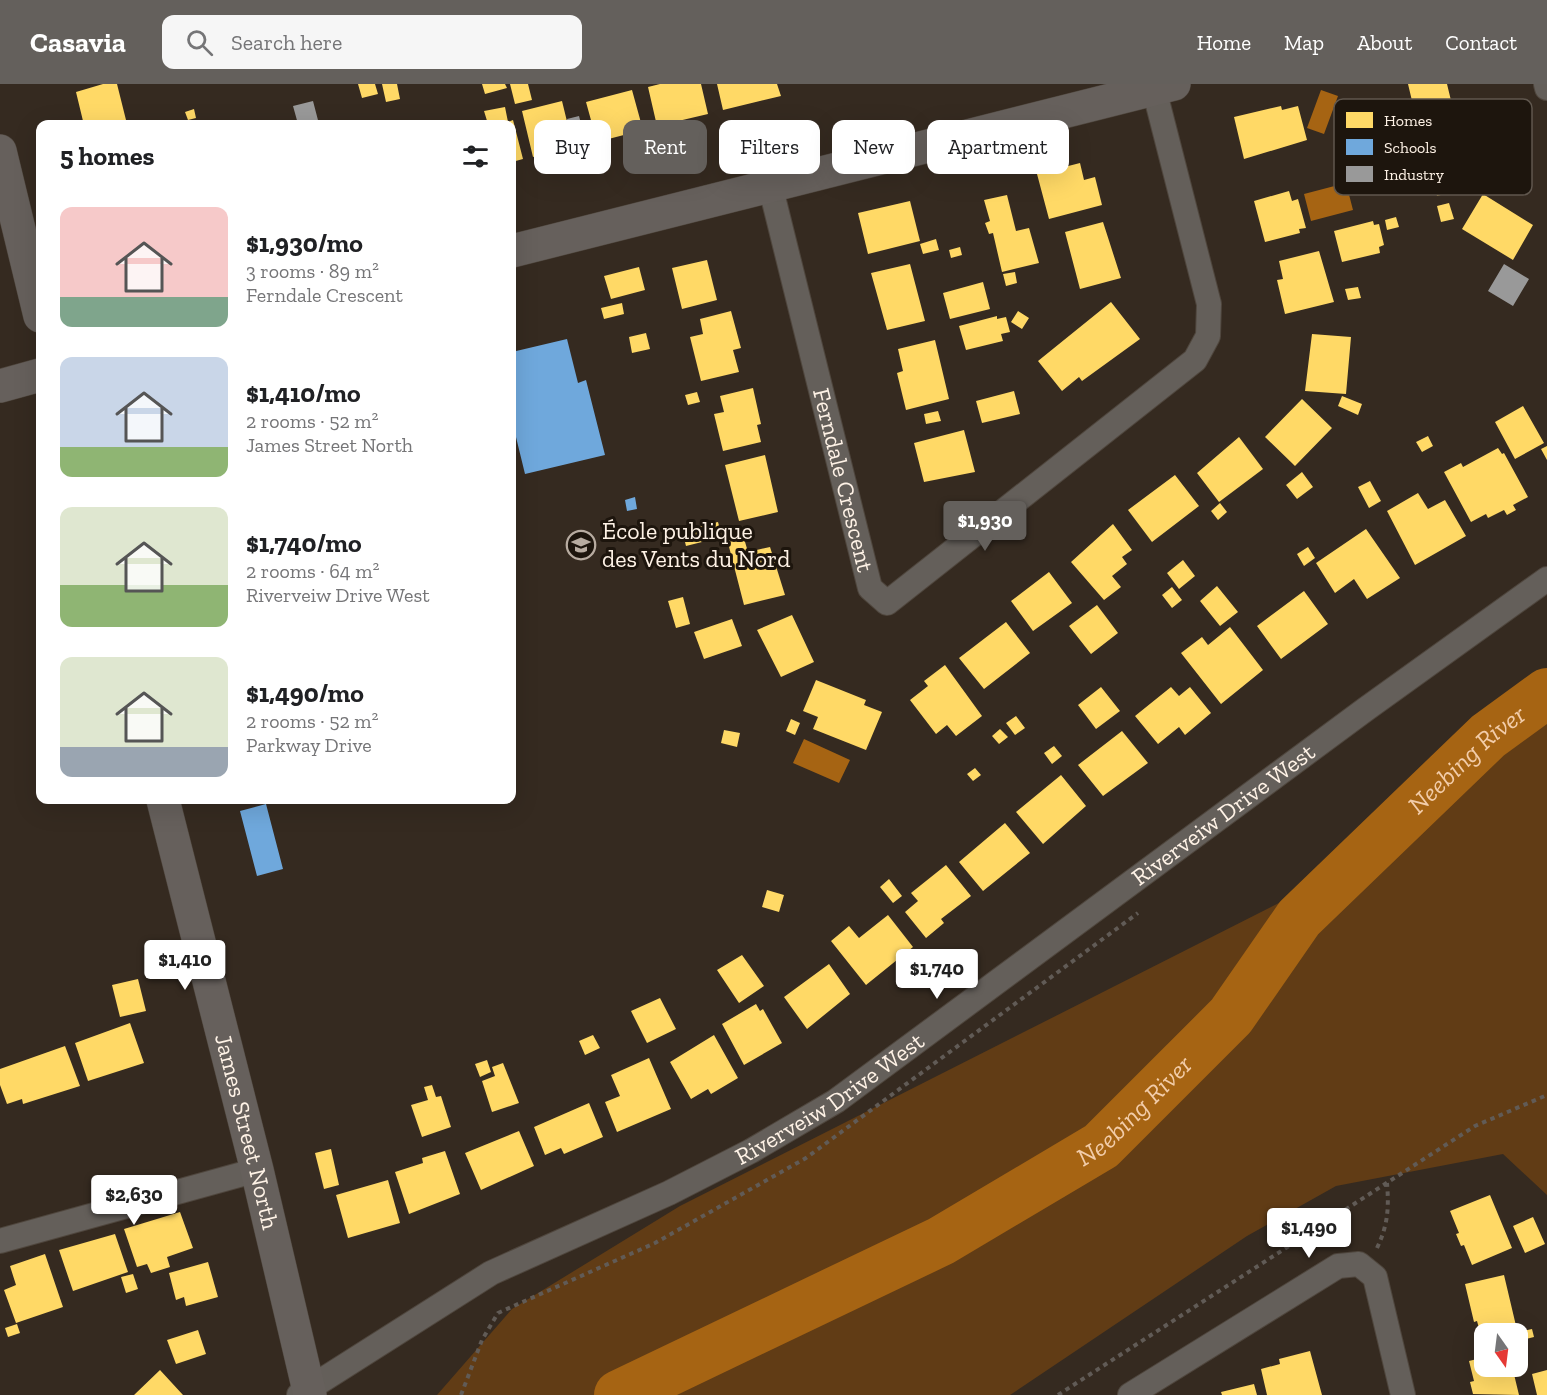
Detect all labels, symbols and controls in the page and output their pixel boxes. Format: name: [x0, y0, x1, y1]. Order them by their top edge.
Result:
search box: [162, 15, 582, 69]
text: Casavia: [30, 26, 126, 59]
icon: search: [183, 26, 216, 59]
text: Search here: [231, 29, 342, 56]
text: Home: [1197, 30, 1251, 55]
text: Map: [1284, 30, 1324, 55]
text: About: [1357, 30, 1412, 55]
text: Contact: [1445, 30, 1517, 55]
legend: [1334, 99, 1532, 195]
text: Homes: [1384, 111, 1432, 130]
chip: Buy: [534, 120, 611, 174]
chip: Rent: [623, 120, 707, 174]
chip: Filters: [719, 120, 820, 174]
chip: New: [832, 120, 915, 174]
chip: Apartment: [927, 120, 1069, 174]
text: Schools: [1384, 138, 1437, 157]
text: 5 homes: [60, 140, 154, 172]
icon: filters: [459, 140, 492, 173]
text: Industry: [1384, 165, 1445, 184]
text: $1,930/mo: [246, 227, 363, 259]
icon: home: [108, 231, 180, 303]
text: 3 rooms · 89 m²: [246, 259, 379, 283]
text: Ferndale Crescent: [246, 283, 403, 307]
text: $1,410/mo: [246, 377, 361, 409]
icon: home: [108, 381, 180, 453]
street label: Ferndale Crescent: [807, 385, 880, 575]
text: 2 rooms · 52 m²: [246, 409, 379, 433]
text: James Street North: [246, 433, 413, 457]
pin: $1,930: [936, 501, 1034, 552]
text: $1,930: [957, 508, 1013, 532]
place label: École publique des Vents du Nord: [602, 516, 790, 573]
text: $1,740/mo: [246, 527, 362, 559]
school or university icon: École publique des Vents du Nord: [565, 529, 597, 561]
icon: home: [108, 531, 180, 603]
text: 2 rooms · 64 m²: [246, 559, 379, 583]
text: Riverveiw Drive West: [246, 583, 430, 607]
text: $1,490/mo: [246, 677, 364, 709]
icon: home: [108, 681, 180, 753]
water label: Neebing River: [1401, 698, 1532, 821]
text: 2 rooms · 52 m²: [246, 709, 379, 733]
text: Parkway Drive: [246, 733, 372, 757]
street label: Riverveiw Drive West: [1126, 737, 1320, 891]
pin: $1,410: [136, 940, 234, 991]
text: $1,410: [158, 947, 212, 971]
pin: $1,740: [888, 949, 986, 1000]
text: $1,740: [910, 956, 964, 980]
street label: Riverveiw Drive West: [730, 1026, 930, 1171]
street label: James Street North: [209, 1031, 286, 1233]
water label: Neebing River: [1071, 1048, 1199, 1173]
pin: $2,630: [85, 1175, 183, 1226]
text: $2,630: [105, 1182, 163, 1206]
pin: $1,490: [1260, 1208, 1358, 1259]
text: $1,490: [1281, 1215, 1337, 1239]
north arrow: [1474, 1323, 1528, 1377]
map controls: [1474, 1323, 1528, 1377]

